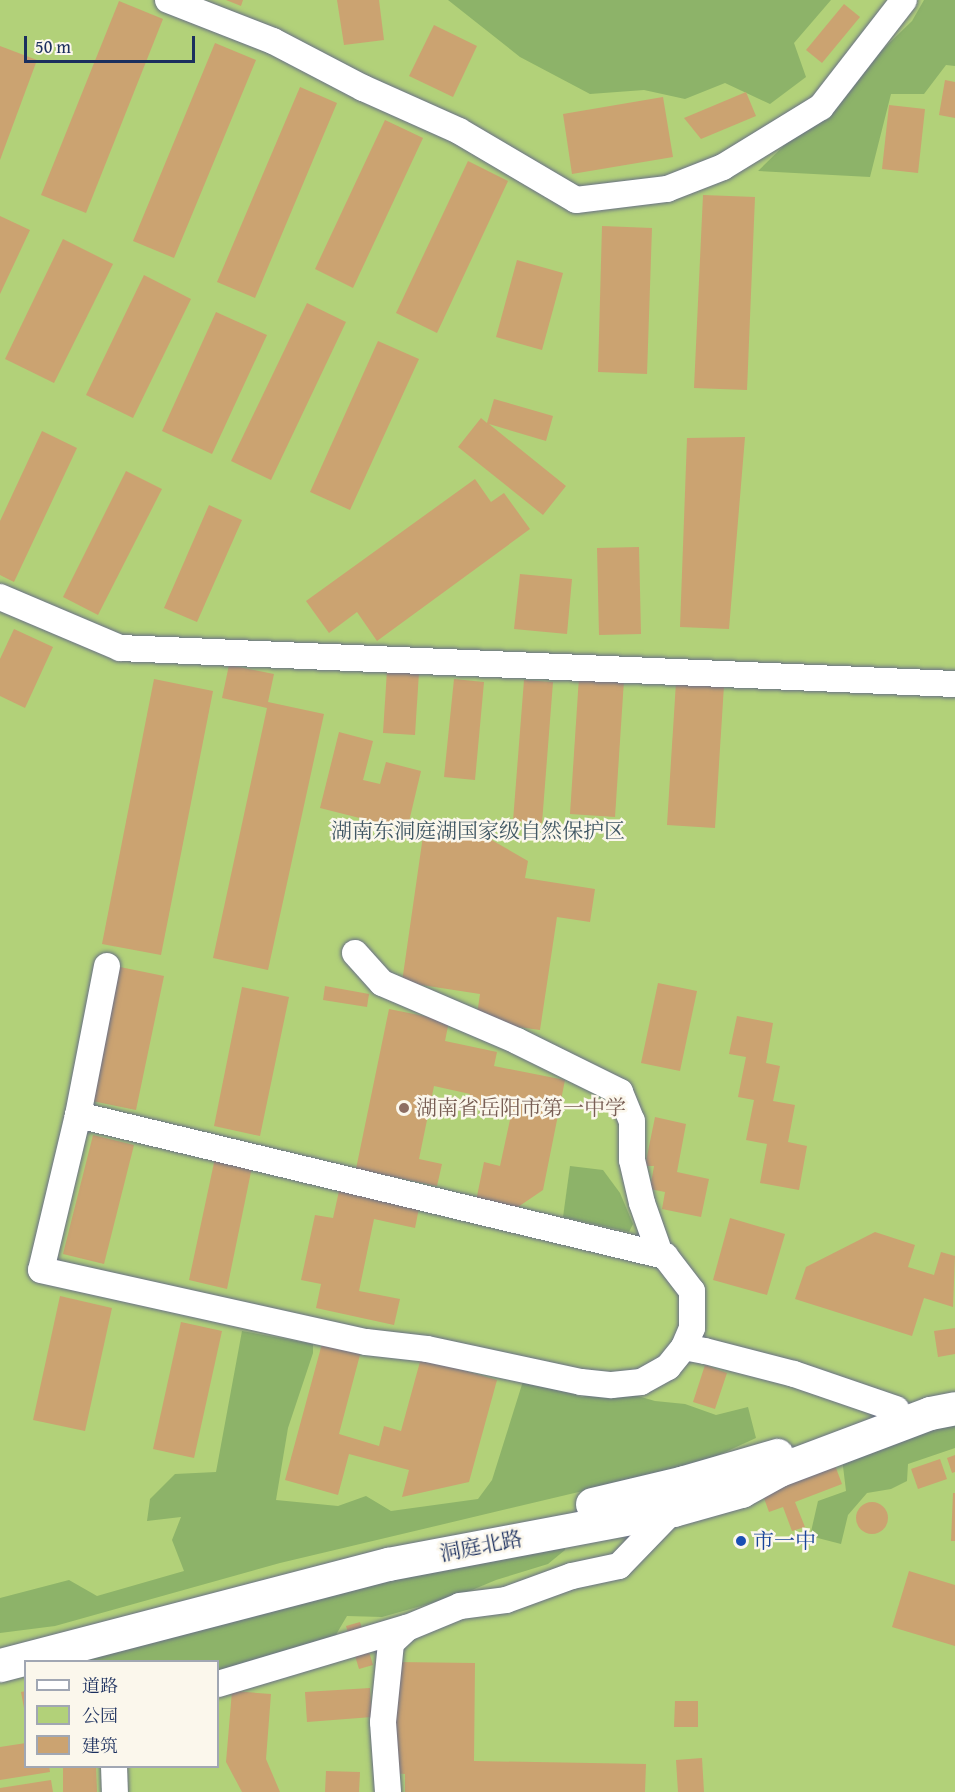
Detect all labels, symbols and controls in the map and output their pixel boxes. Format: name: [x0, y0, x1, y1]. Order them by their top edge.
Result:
scale bar: [27, 24, 198, 62]
text: 50 m: [35, 33, 71, 60]
park label: 湖南东洞庭湖国家级自然保护区: [331, 818, 625, 844]
place label: 湖南省岳阳市第一中学: [416, 1095, 626, 1121]
marker: 湖南省岳阳市第一中学: [397, 1101, 411, 1115]
street label: 洞庭北路: [437, 1526, 525, 1566]
place label: 市一中: [753, 1528, 816, 1554]
marker: 市一中: [734, 1534, 748, 1548]
legend: [24, 1660, 219, 1768]
text: 道路: [82, 1672, 118, 1699]
text: 公园: [82, 1702, 118, 1729]
text: 建筑: [82, 1732, 118, 1759]

